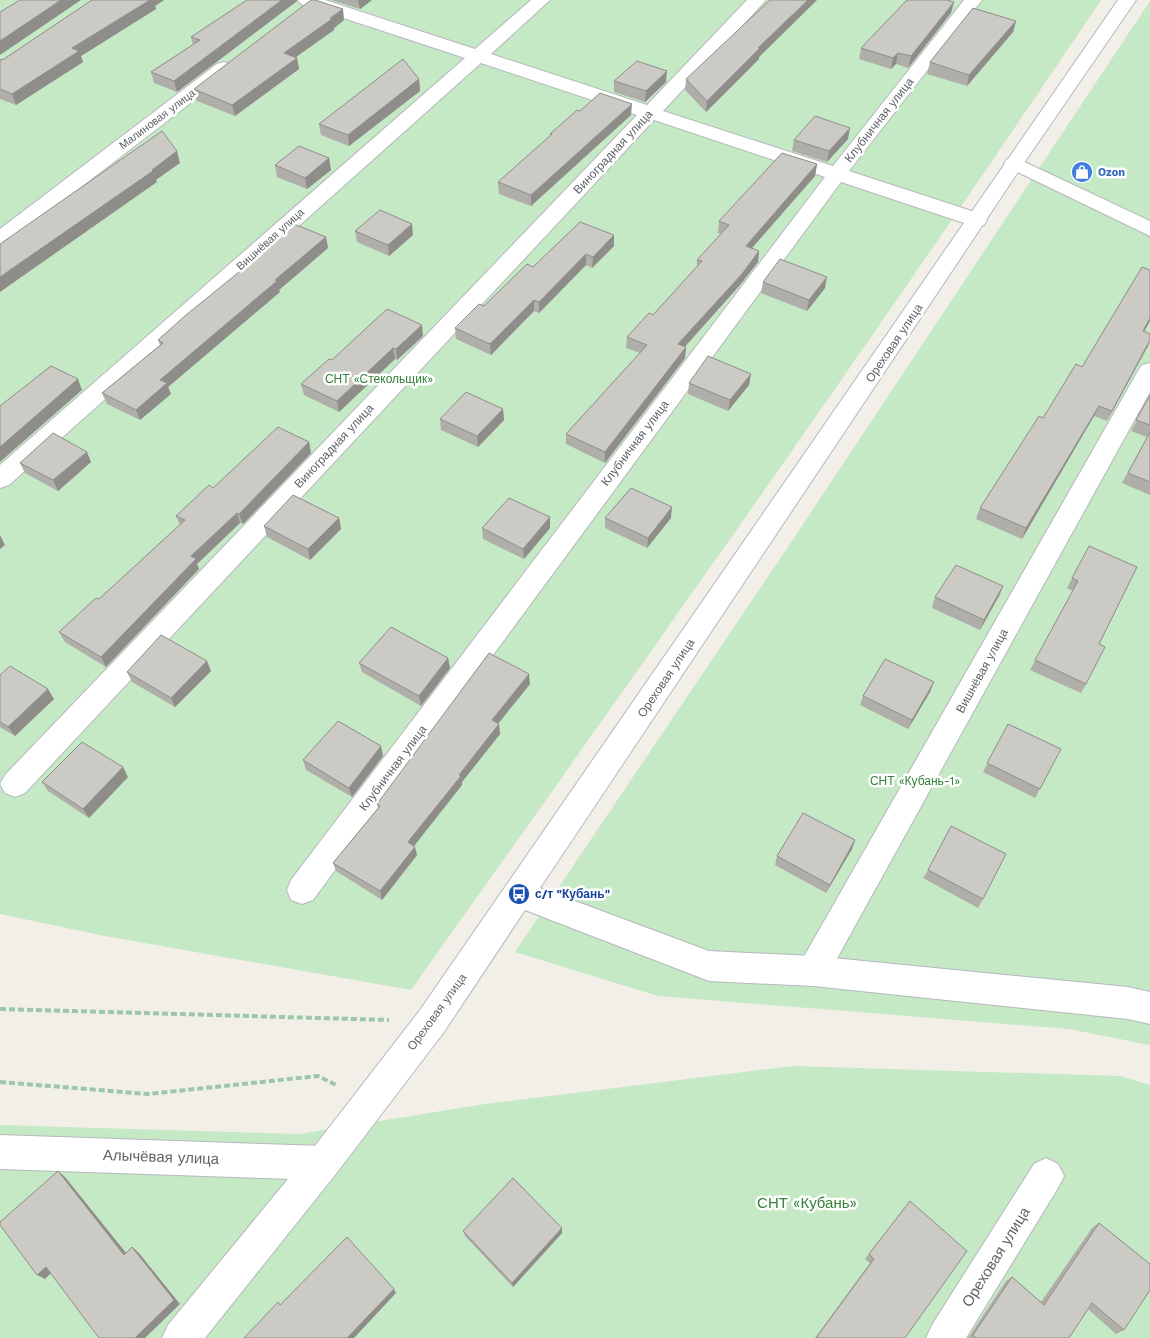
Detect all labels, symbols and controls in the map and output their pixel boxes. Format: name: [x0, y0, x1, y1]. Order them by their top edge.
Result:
street label: Клубничная улица: [842, 75, 917, 165]
street label: Малиновая улица: [117, 86, 199, 152]
street label: Виноградная улица: [570, 107, 656, 197]
shop icon: Ozon: [1070, 160, 1094, 184]
place label: Ozon: [1098, 166, 1125, 179]
street label: Вишнёвая улица: [234, 205, 307, 273]
street label: Ореховая улица: [863, 301, 926, 385]
park label: СНТ «Стекольщик»: [325, 372, 433, 386]
street label: Клубничная улица: [598, 397, 672, 489]
street label: Виноградная улица: [291, 401, 377, 491]
street label: Вишнёвая улица: [953, 626, 1011, 716]
street label: Ореховая улица: [635, 636, 698, 720]
street label: Клубничная улица: [356, 722, 430, 814]
park label: СНТ «Кубань-1»: [870, 774, 960, 788]
bus stop icon: с/т "Кубань": [507, 882, 531, 906]
place label: с/т "Кубань": [535, 887, 610, 901]
street label: Ореховая улица: [404, 971, 470, 1053]
street label: Алычёвая улица: [103, 1146, 220, 1168]
park label: СНТ «Кубань»: [757, 1194, 857, 1212]
street label: Ореховая улица: [958, 1203, 1034, 1310]

